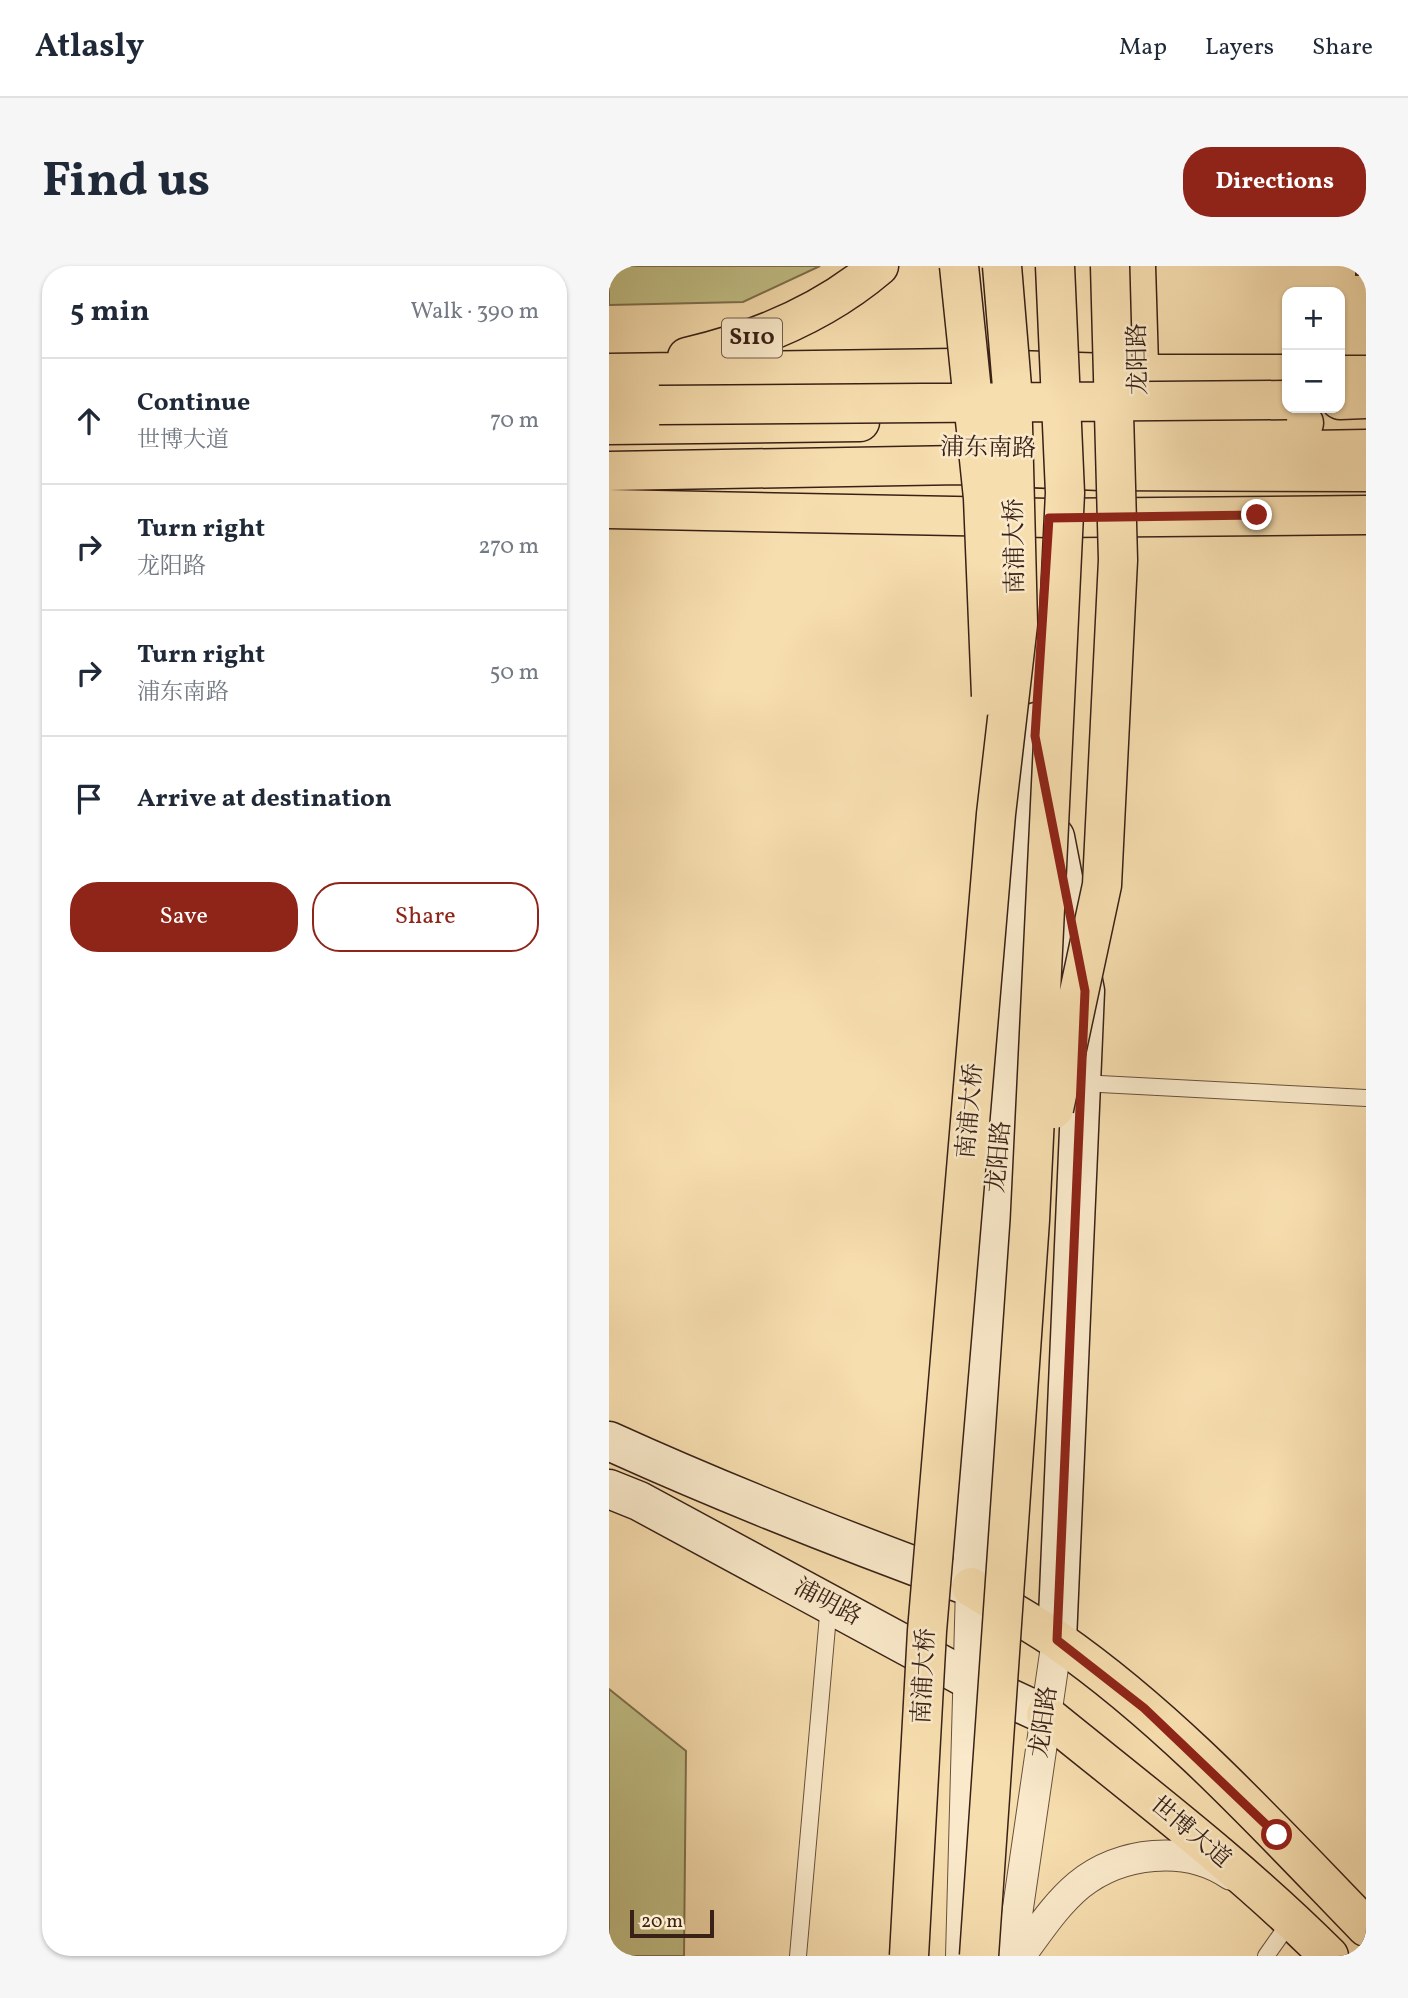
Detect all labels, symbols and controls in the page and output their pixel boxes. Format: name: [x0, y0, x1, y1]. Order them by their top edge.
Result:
text: Atlasly: [35, 25, 144, 71]
text: Map: [1119, 31, 1167, 65]
text: Layers: [1205, 31, 1274, 65]
text: Share: [1312, 31, 1373, 65]
button: Directions: [1183, 147, 1366, 217]
text: Find us: [42, 148, 210, 217]
map controls: [1282, 287, 1345, 413]
button: +: [1282, 287, 1345, 350]
text: 5 min: [70, 291, 150, 333]
text: Walk · 390 m: [410, 296, 539, 328]
road number: S110: [722, 319, 782, 358]
street label: 龙阳路: [1121, 323, 1157, 395]
button: −: [1282, 350, 1345, 413]
text: Continue: [137, 385, 250, 421]
icon: ahead: [70, 402, 108, 440]
text: 70 m: [490, 405, 539, 437]
text: 世博大道: [137, 425, 229, 457]
street label: 浦东南路: [940, 431, 1036, 467]
street label: 南浦大桥: [998, 498, 1034, 594]
route end: [1241, 499, 1272, 530]
text: Turn right: [137, 511, 265, 547]
icon: right: [70, 528, 108, 566]
text: 270 m: [478, 531, 539, 563]
text: 龙阳路: [137, 551, 206, 583]
text: Turn right: [137, 637, 265, 673]
icon: right: [70, 654, 108, 692]
text: 50 m: [490, 657, 539, 689]
text: 浦东南路: [137, 677, 229, 709]
icon: arrive: [70, 780, 108, 818]
text: Arrive at destination: [137, 781, 392, 817]
button: Save: [70, 882, 298, 952]
button: Share: [312, 882, 539, 952]
street label: 南浦大桥: [950, 1062, 992, 1160]
street label: 龙阳路: [980, 1120, 1020, 1194]
street label: 浦明路: [787, 1571, 867, 1635]
street label: 南浦大桥: [906, 1627, 944, 1725]
street label: 龙阳路: [1023, 1684, 1067, 1760]
street label: 世博大道: [1142, 1789, 1238, 1877]
route start: [1261, 1819, 1292, 1850]
scale bar: [630, 1907, 714, 1939]
text: 20 m: [641, 1909, 683, 1935]

